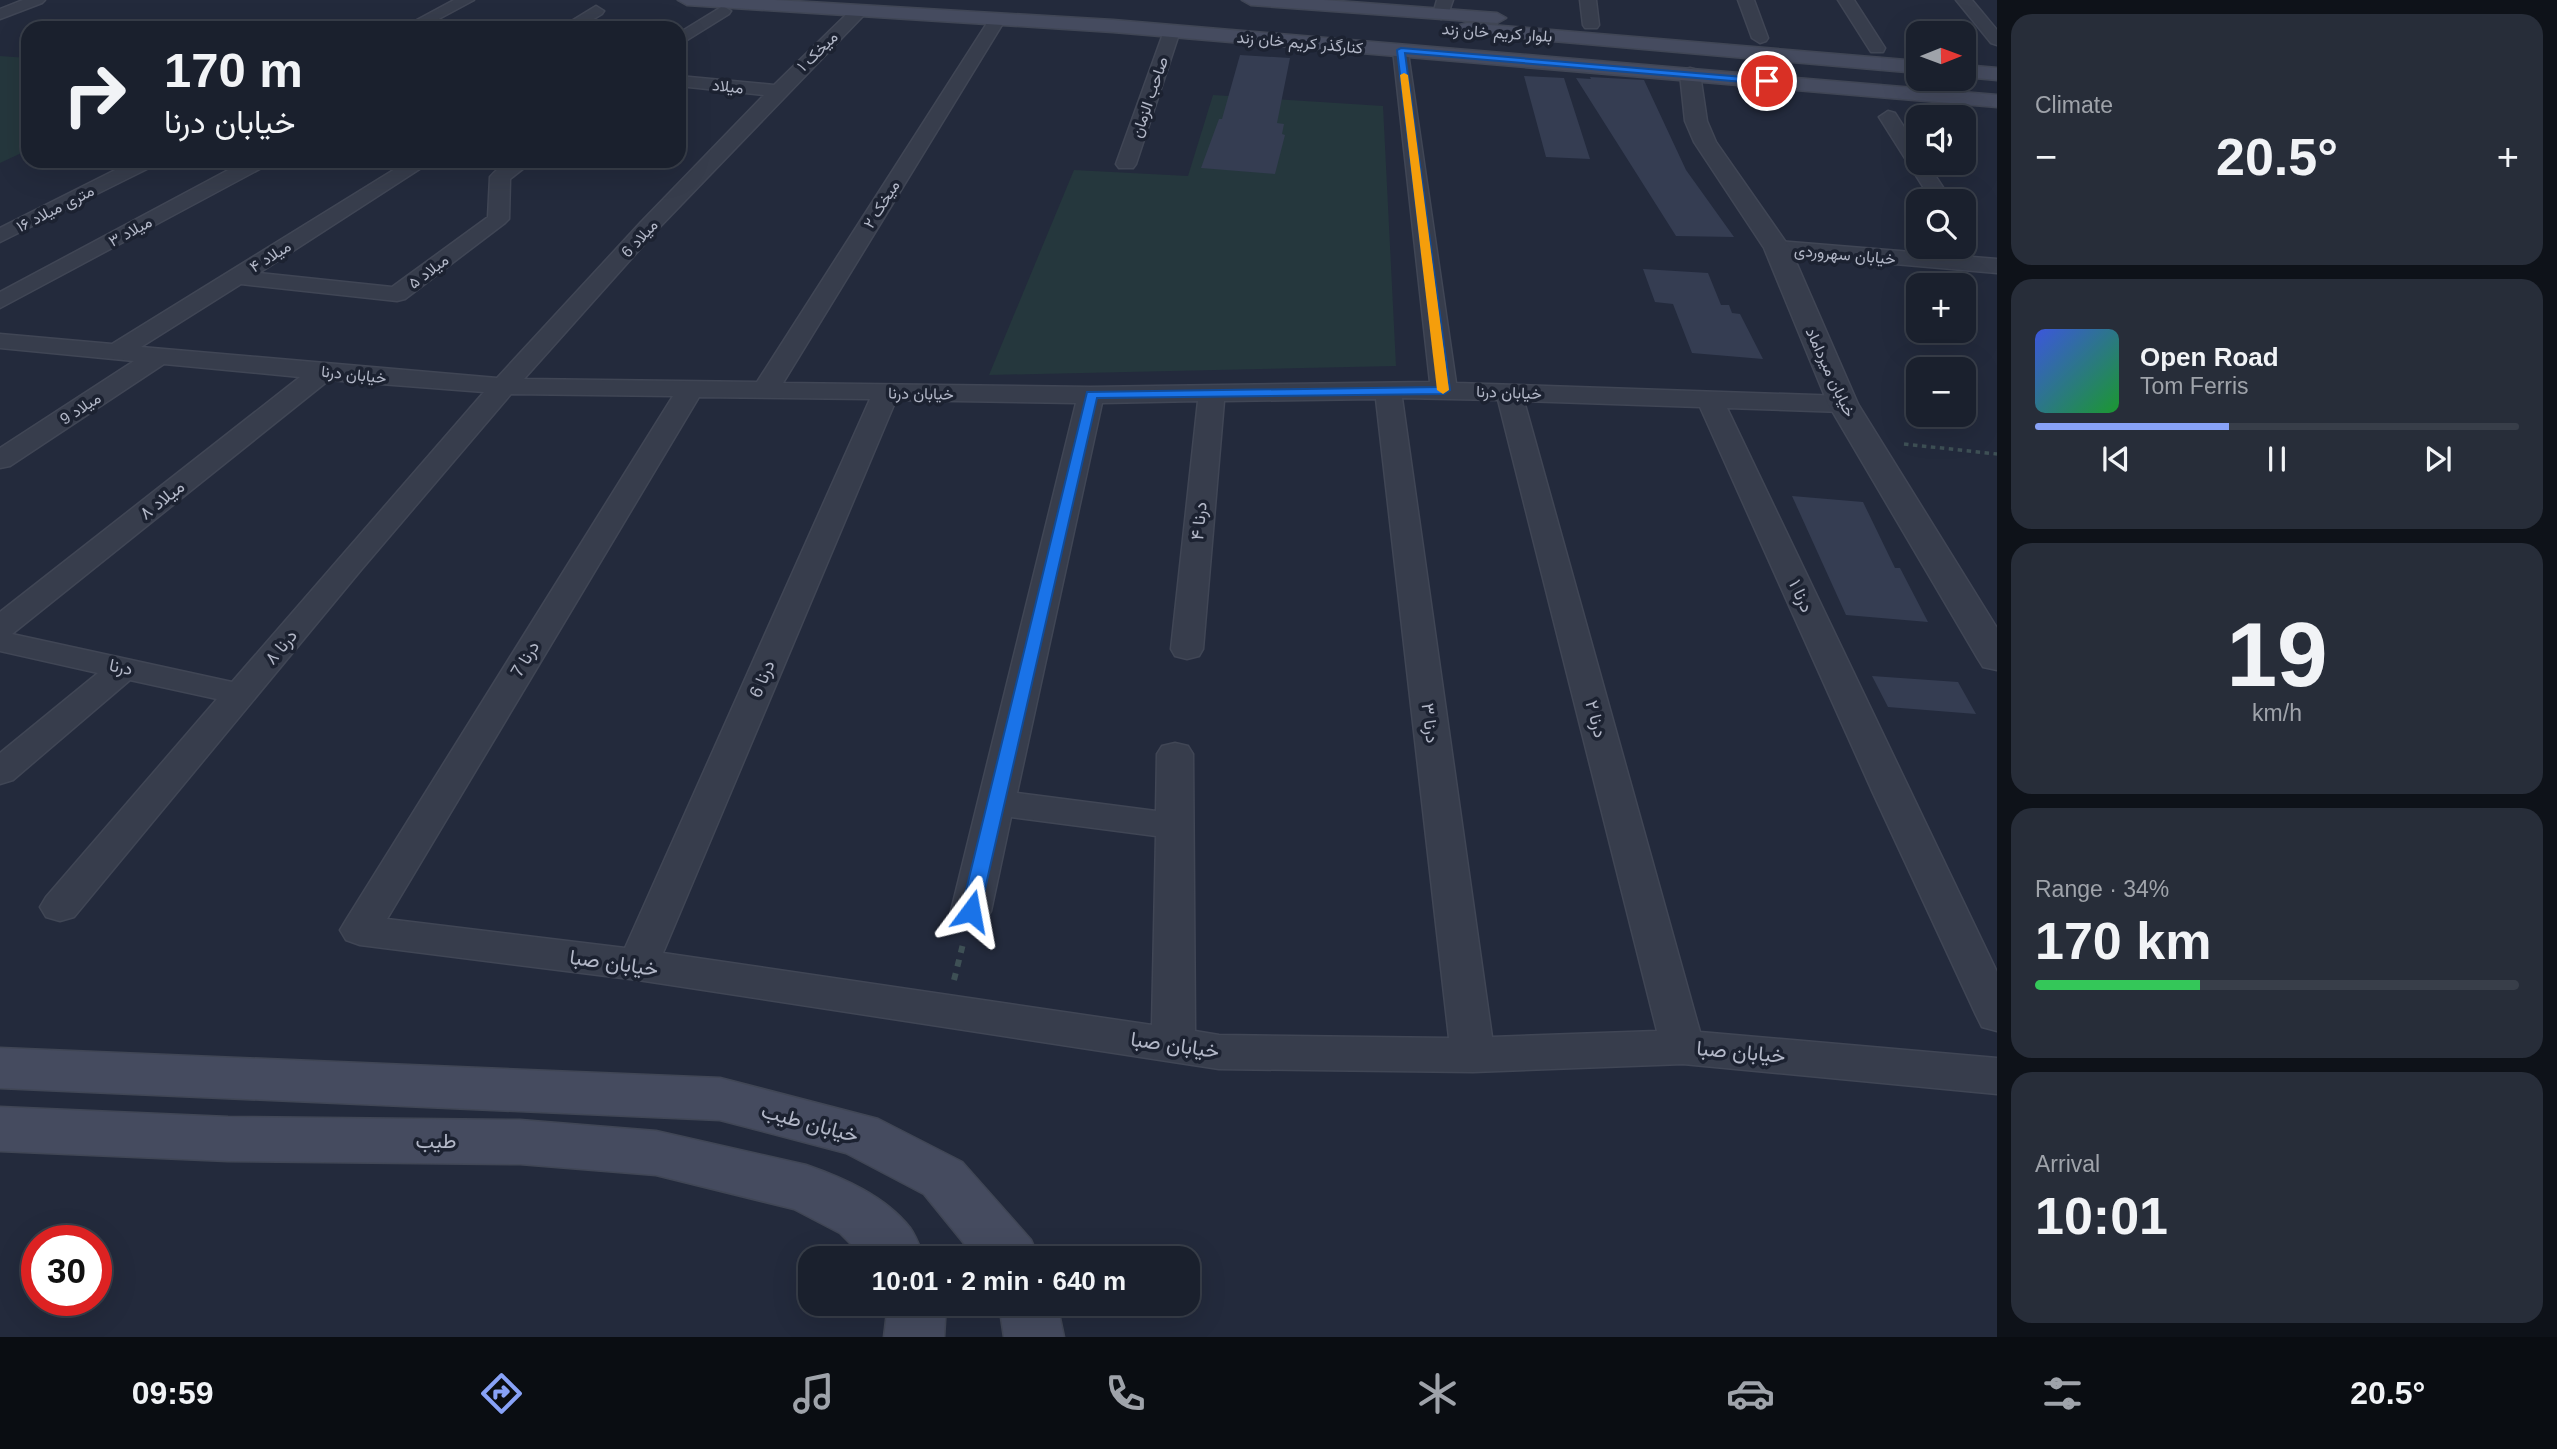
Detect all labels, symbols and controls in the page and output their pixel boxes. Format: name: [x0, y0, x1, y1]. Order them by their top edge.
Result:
street label: بلوار کریم خان زند: [1441, 20, 1553, 47]
north arrow: [1906, 21, 1976, 91]
map controls: [1906, 21, 1976, 427]
street label: میخک ۱: [794, 28, 842, 75]
street label: کنارگذر کریم خان زند: [1236, 29, 1364, 58]
text: 170 m: [164, 43, 303, 97]
icon: right: [49, 49, 140, 140]
pin: [1737, 51, 1797, 111]
street label: صاحب الزمان: [1128, 54, 1173, 140]
icon: arrive: [1748, 62, 1786, 100]
street label: میلاد: [711, 76, 745, 98]
text: Climate: [2035, 92, 2113, 118]
text: خیابان درنا: [164, 104, 295, 140]
button: sound: [1906, 105, 1976, 175]
text: 20.5°: [2216, 128, 2338, 186]
text: −: [2035, 136, 2057, 178]
text: +: [2497, 136, 2519, 178]
street label: میخک ۲: [860, 177, 904, 232]
street label: ۱۶ متری میلاد: [14, 182, 98, 237]
button: search: [1906, 189, 1976, 259]
street label: میلاد ۳: [106, 213, 155, 251]
street label: میلاد 6: [618, 216, 662, 261]
street label: میلاد ۴: [247, 237, 294, 276]
street label: خیابان سهروردی: [1793, 242, 1897, 269]
street label: میلاد ۵: [405, 251, 452, 293]
button: +: [1906, 273, 1976, 343]
street label: خیابان میرداماد: [1801, 325, 1859, 421]
text: Open Road: [2140, 342, 2279, 372]
button: −: [1906, 357, 1976, 427]
street label: خیابان درنا: [320, 363, 388, 388]
text: Tom Ferris: [2140, 373, 2249, 399]
street label: خیابان درنا: [1476, 383, 1542, 404]
street label: خیابان درنا: [888, 384, 954, 405]
street label: میلاد 9: [57, 389, 104, 429]
icon: previous: [2097, 440, 2135, 478]
icon: pause: [2258, 440, 2296, 478]
icon: next: [2419, 440, 2457, 478]
street label: میلاد ۸: [136, 476, 188, 524]
street label: درنا ۴: [1187, 501, 1212, 541]
street label: درنا ۱: [1784, 577, 1817, 616]
text: 19: [2226, 604, 2328, 705]
street label: درنا ۸: [261, 626, 302, 669]
street label: درنا 7: [507, 637, 544, 681]
street label: درنا: [107, 655, 135, 680]
street label: درنا 6: [745, 657, 780, 701]
street label: درنا ۲: [1580, 698, 1611, 740]
text: km/h: [2252, 700, 2302, 726]
street label: درنا ۳: [1417, 702, 1442, 744]
position arrow: [934, 874, 1008, 948]
text: Range · 34%: [2035, 876, 2169, 902]
text: 170 km: [2035, 912, 2211, 970]
street label: خیابان صبا: [568, 945, 660, 981]
street label: خیابان صبا: [1129, 1027, 1221, 1063]
street label: خیابان صبا: [1695, 1036, 1787, 1068]
street label: خیابان طیب: [759, 1099, 861, 1147]
street label: طیب: [416, 1129, 456, 1153]
text: Arrival: [2035, 1151, 2100, 1177]
text: 10:01: [2035, 1187, 2168, 1245]
speed limit sign: 30: [21, 1225, 112, 1316]
text: 10:01 · 2 min · 640 m: [872, 1266, 1126, 1296]
icon: directions: [477, 1369, 526, 1418]
icon: music: [789, 1369, 838, 1418]
icon: phone: [1101, 1369, 1150, 1418]
icon: climate: [1413, 1369, 1462, 1418]
icon: car: [1726, 1369, 1775, 1418]
icon: filters: [2038, 1369, 2087, 1418]
text: 09:59: [132, 1375, 213, 1411]
text: 20.5°: [2350, 1375, 2425, 1411]

